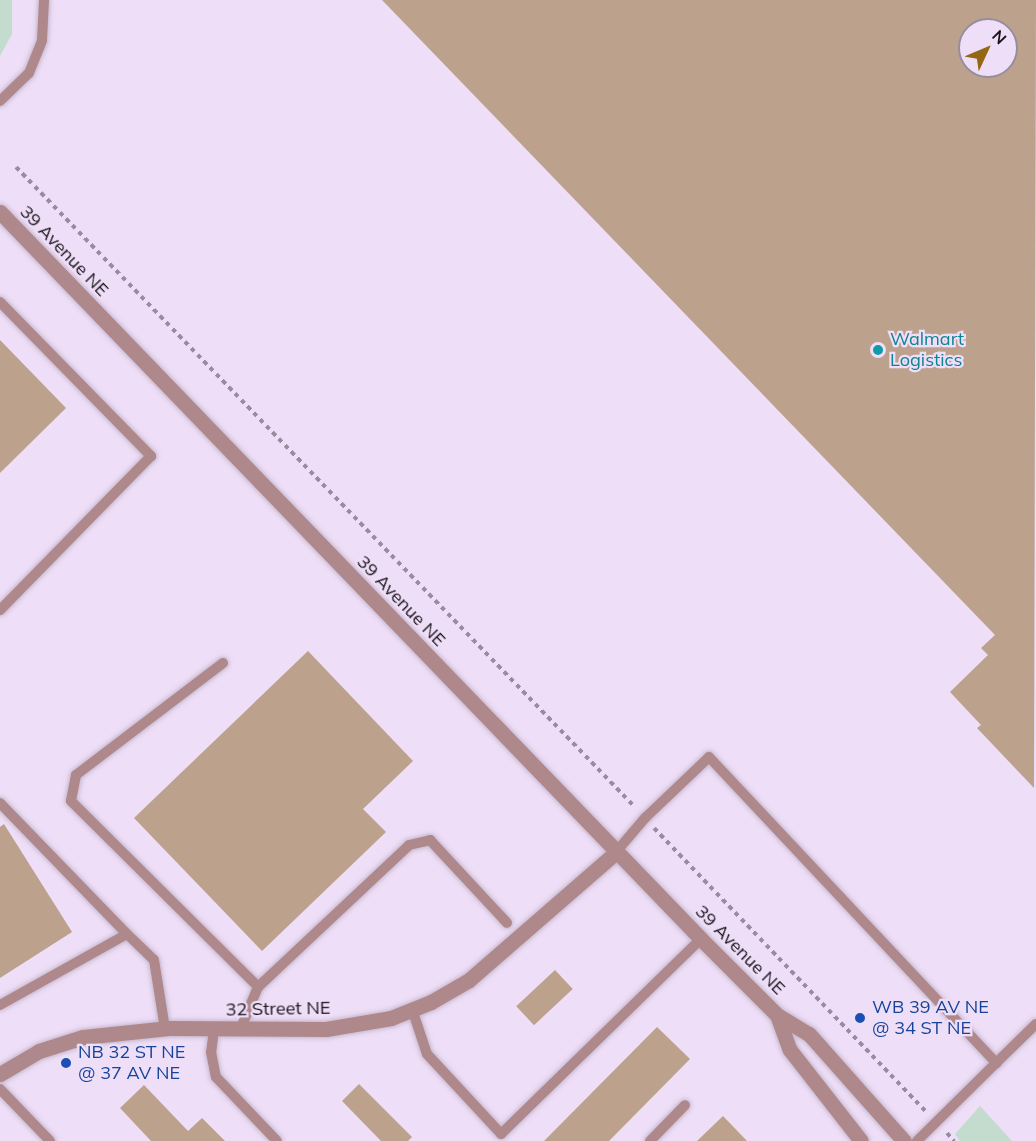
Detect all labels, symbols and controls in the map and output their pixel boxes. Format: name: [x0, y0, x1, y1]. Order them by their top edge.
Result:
north arrow: [958, 18, 1018, 78]
text: N: [988, 26, 1011, 48]
street label: 39 Avenue NE: [15, 201, 113, 301]
place label: Walmart Logistics: [890, 329, 964, 372]
marker: Walmart Logistics: [871, 343, 885, 357]
street label: 39 Avenue NE: [352, 551, 450, 651]
street label: 39 Avenue NE: [691, 901, 789, 999]
street label: 32 Street NE: [225, 997, 331, 1021]
place label: WB 39 AV NE @ 34 ST NE: [872, 997, 989, 1040]
marker: WB 39 AV NE @ 34 ST NE: [853, 1011, 867, 1025]
place label: NB 32 ST NE @ 37 AV NE: [78, 1042, 185, 1084]
marker: NB 32 ST NE @ 37 AV NE: [59, 1056, 73, 1070]

